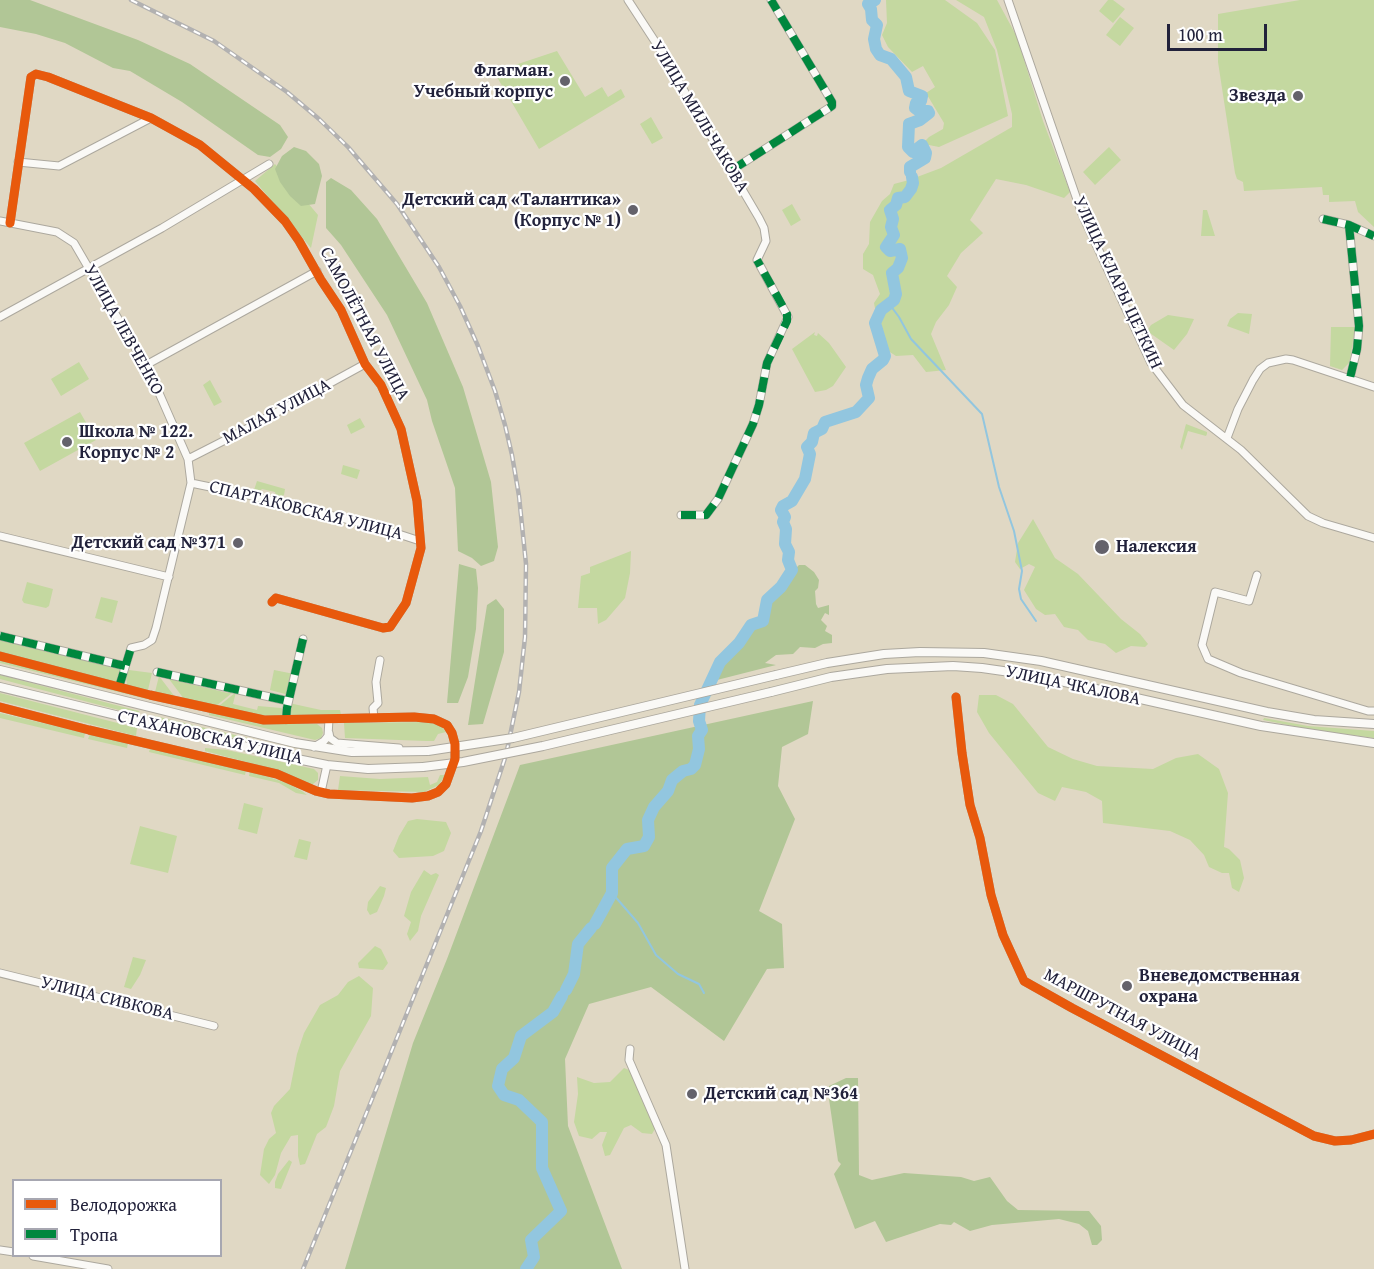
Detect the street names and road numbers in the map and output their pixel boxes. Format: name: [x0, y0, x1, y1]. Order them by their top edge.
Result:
street label: УЛИЦА МИЛЬЧАКОВА: [645, 37, 753, 197]
street label: УЛИЦА КЛАРЫ ЦЕТКИН: [1068, 193, 1166, 373]
street label: САМОЛЁТНАЯ УЛИЦА: [314, 244, 414, 404]
street label: УЛИЦА ЛЕВЧЕНКО: [78, 261, 168, 399]
street label: МАЛАЯ УЛИЦА: [219, 375, 335, 449]
street label: СПАРТАКОВСКАЯ УЛИЦА: [207, 477, 405, 545]
street label: УЛИЦА ЧКАЛОВА: [1004, 661, 1142, 711]
street label: СТАХАНОВСКАЯ УЛИЦА: [115, 706, 305, 770]
street label: МАРШРУТНАЯ УЛИЦА: [1040, 964, 1204, 1066]
street label: УЛИЦА СИВКОВА: [38, 972, 176, 1026]

